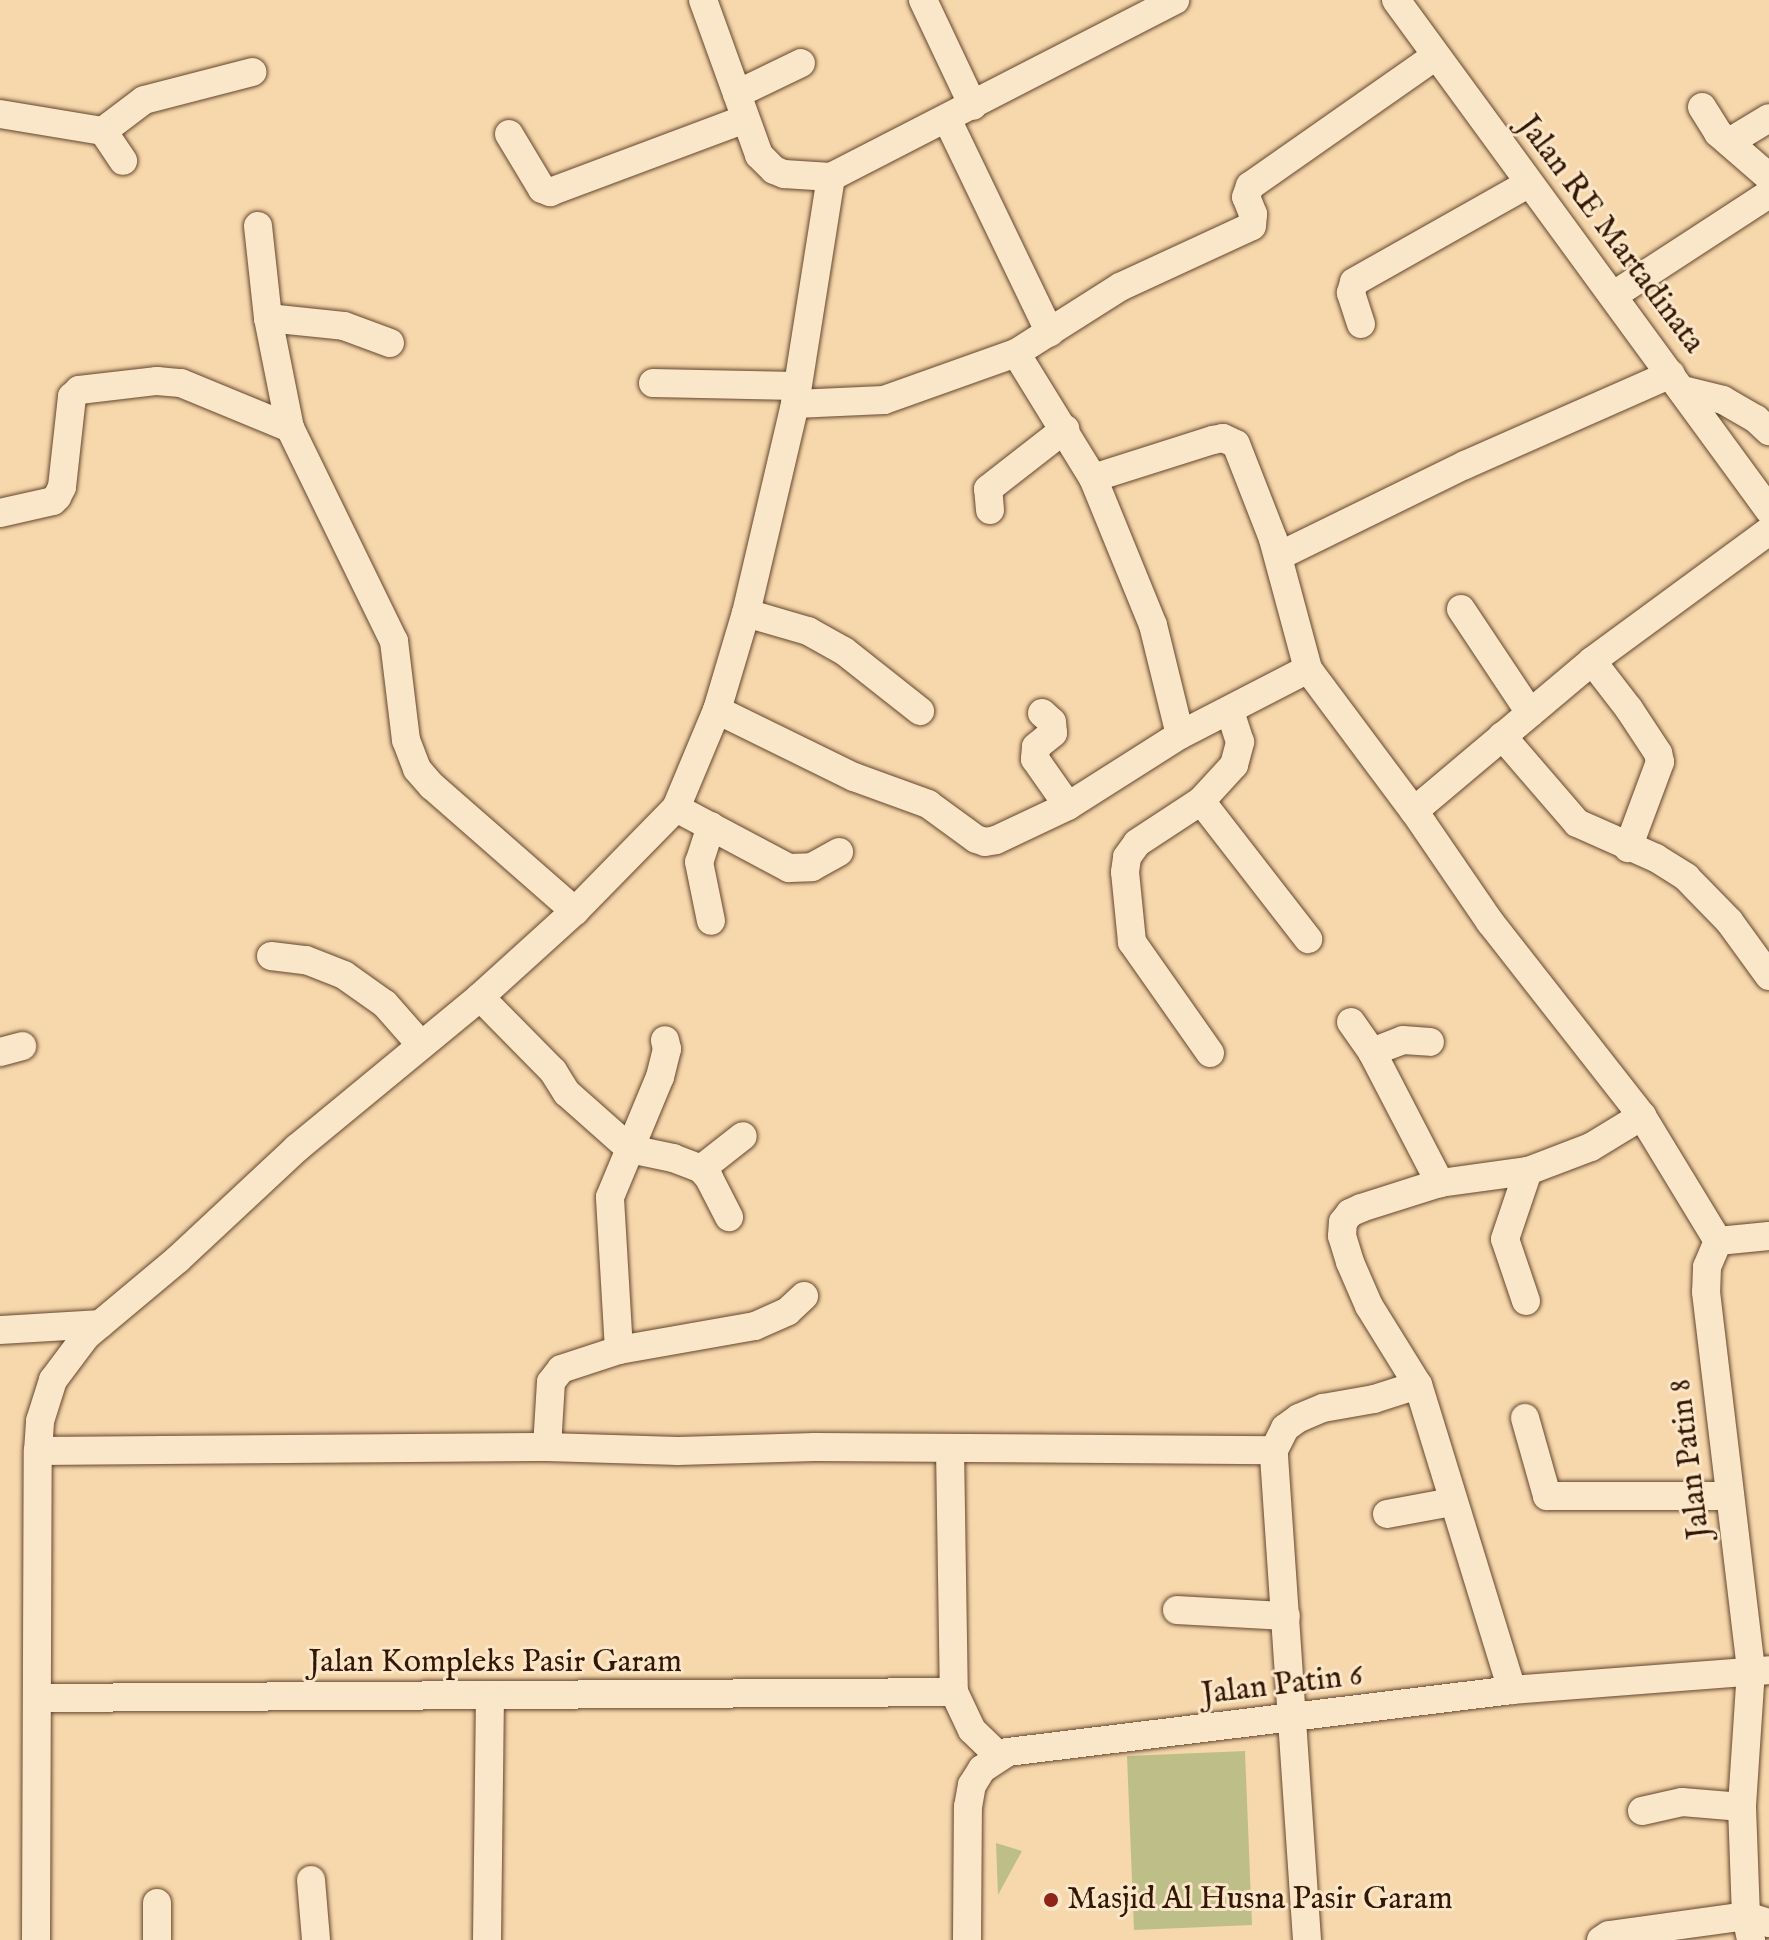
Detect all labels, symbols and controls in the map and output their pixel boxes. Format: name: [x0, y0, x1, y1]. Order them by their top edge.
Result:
street label: Jalan RE Martadinata: [1508, 109, 1712, 361]
street label: Jalan Patin 8: [1662, 1377, 1720, 1541]
street label: Jalan Kompleks Pasir Garam: [308, 1644, 682, 1682]
street label: Jalan Patin 6: [1199, 1657, 1365, 1715]
place label: Masjid Al Husna Pasir Garam: [1067, 1881, 1453, 1919]
marker: Masjid Al Husna Pasir Garam: [1042, 1891, 1060, 1909]

